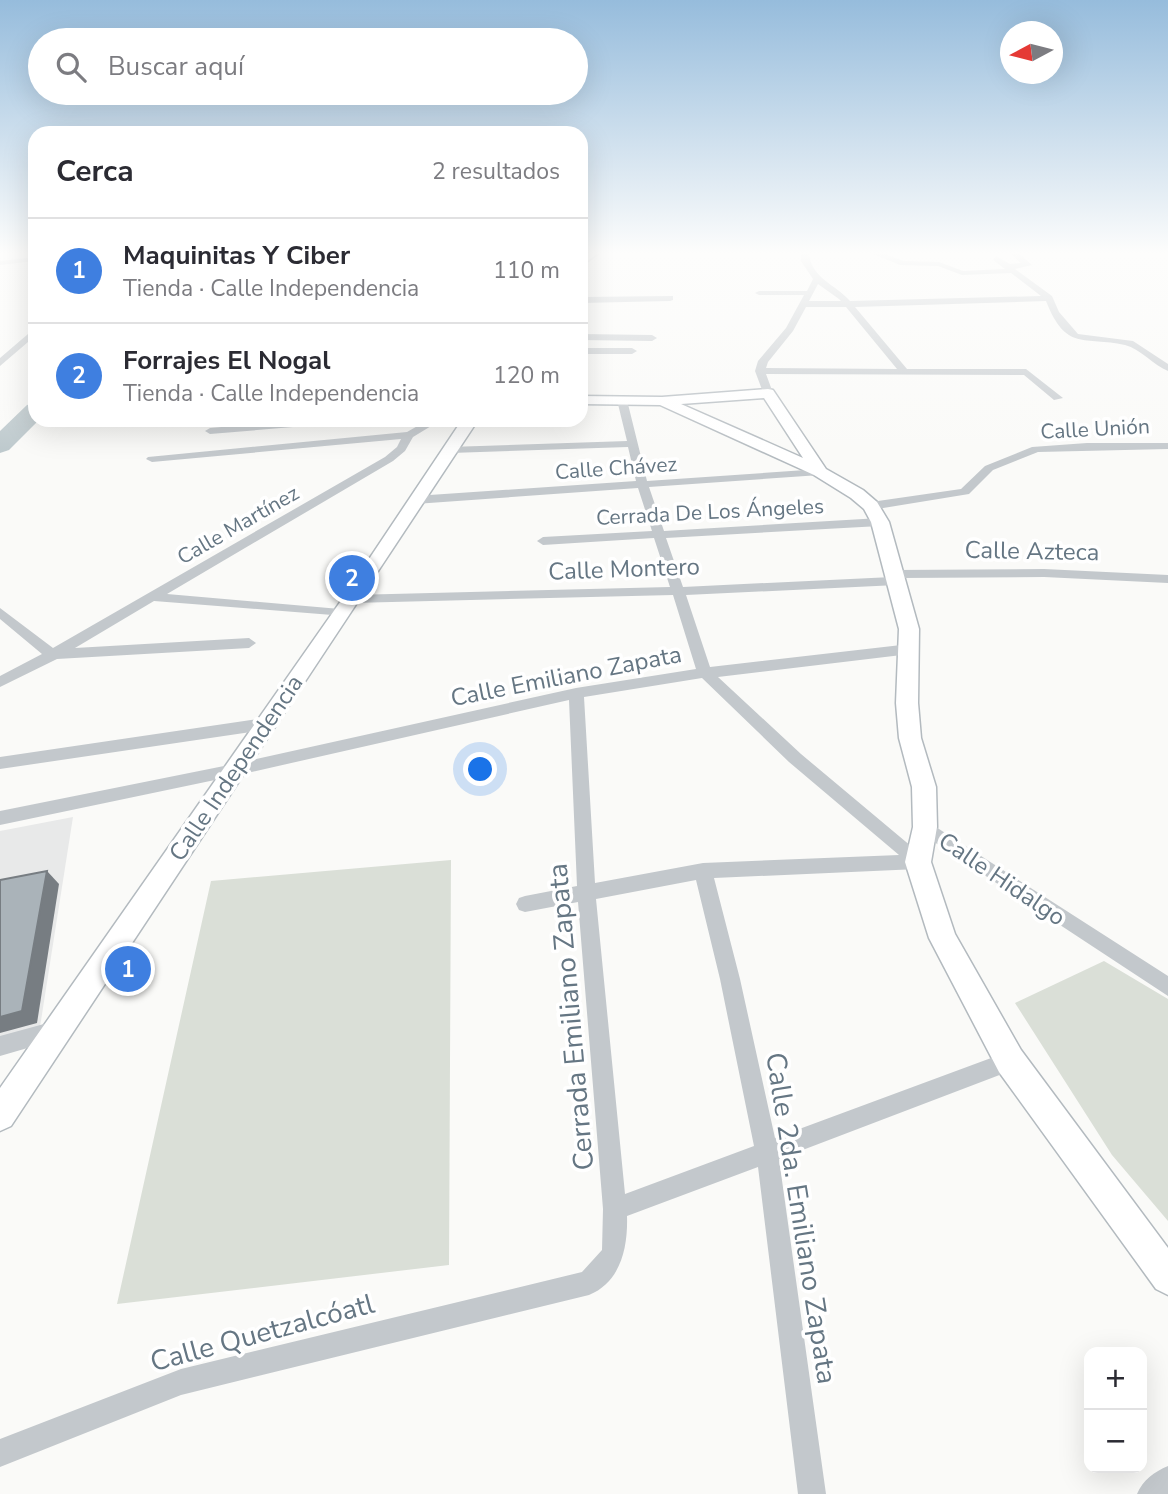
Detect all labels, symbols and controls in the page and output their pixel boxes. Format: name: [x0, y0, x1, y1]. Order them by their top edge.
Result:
north arrow: [1000, 21, 1063, 84]
search box: [28, 28, 588, 105]
icon: search: [52, 48, 90, 86]
text: Buscar aquí: [108, 49, 244, 84]
text: Cerca: [56, 151, 134, 192]
text: 2 resultados: [432, 156, 560, 187]
text: Maquinitas Y Ciber: [123, 238, 350, 273]
text: 1: [72, 255, 86, 286]
text: 110 m: [493, 255, 560, 286]
text: Tienda · Calle Independencia: [123, 273, 419, 304]
text: Forrajes El Nogal: [123, 343, 331, 378]
text: 2: [72, 360, 86, 391]
text: 120 m: [493, 360, 560, 391]
text: Tienda · Calle Independencia: [123, 378, 419, 409]
street label: Calle Unión: [1040, 412, 1150, 446]
street label: Calle Chávez: [554, 450, 678, 486]
street label: Calle Martínez: [172, 479, 304, 571]
street label: Cerrada De Los Ángeles: [595, 492, 825, 532]
street label: Calle Azteca: [964, 534, 1100, 568]
street label: Calle Montero: [548, 550, 700, 588]
pin: 2: [329, 552, 375, 604]
street label: Calle Emiliano Zapata: [448, 638, 684, 714]
street label: Calle Independencia: [162, 669, 310, 867]
your location: [463, 752, 497, 786]
street label: Calle Hidalgo: [932, 825, 1072, 933]
street label: Cerrada Emiliano Zapata: [539, 862, 603, 1172]
pin: 1: [105, 943, 151, 995]
street label: Calle 2da. Emiliano Zapata: [756, 1050, 846, 1387]
street label: Calle Quetzalcóatl: [146, 1285, 379, 1381]
map controls: [1084, 1347, 1147, 1473]
button: +: [1084, 1347, 1147, 1410]
button: −: [1084, 1410, 1147, 1473]

